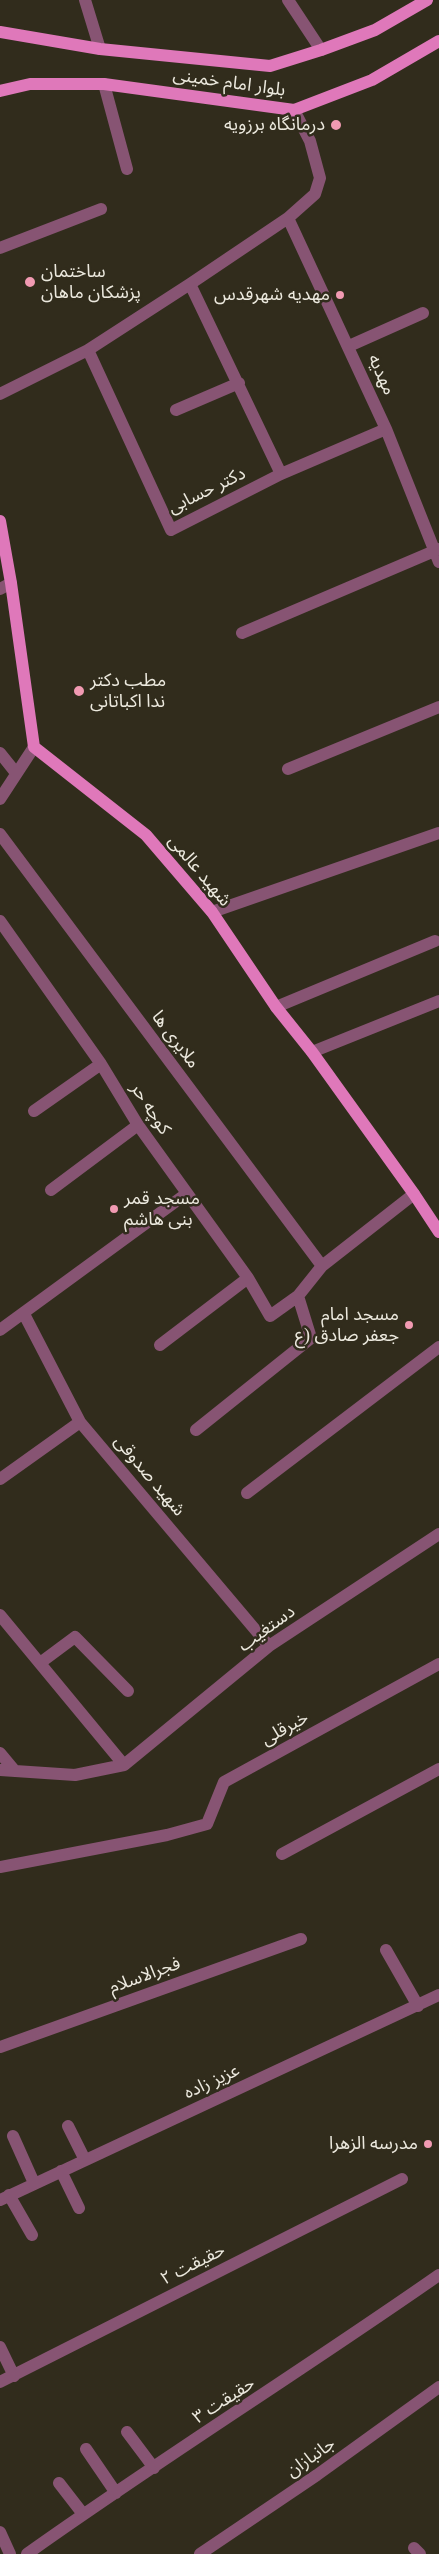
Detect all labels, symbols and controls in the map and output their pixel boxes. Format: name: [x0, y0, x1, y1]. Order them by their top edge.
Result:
street label: بلوار امام خمینی: [171, 64, 287, 102]
place label: درمانگاه برزویه: [224, 114, 325, 136]
marker: درمانگاه برزویه: [329, 118, 343, 132]
place label: ساختمان پزشکان ماهان: [41, 261, 141, 304]
marker: ساختمان پزشکان ماهان: [23, 275, 37, 289]
place label: مهدیه شهرقدس: [214, 284, 330, 306]
marker: مهدیه شهرقدس: [334, 289, 346, 301]
street label: مهدیه: [363, 351, 399, 399]
street label: دکتر حسابی: [165, 463, 249, 519]
place label: مطب دکتر ندا اکباتانی: [90, 670, 166, 712]
marker: مطب دکتر ندا اکباتانی: [72, 684, 86, 698]
street label: شهید عالمی: [163, 831, 235, 911]
street label: ملایری ها: [146, 1007, 204, 1073]
street label: کوچه حر: [125, 1079, 175, 1139]
place label: مسجد قمر بنی هاشم: [124, 1188, 200, 1230]
marker: مسجد قمر بنی هاشم: [108, 1203, 120, 1215]
place label: مسجد امام جعفر صادق (ع: [295, 1304, 399, 1346]
marker: مسجد امام جعفر صادق (ع: [403, 1319, 415, 1331]
street label: شهید صدوقی: [109, 1431, 189, 1521]
street label: دستغیب: [234, 1601, 300, 1657]
street label: خیرقلی: [258, 1707, 312, 1751]
street label: فجرالاسلام: [106, 1953, 184, 1999]
street label: عزیز زاده: [181, 2060, 243, 2104]
place label: مدرسه الزهرا: [329, 2133, 418, 2155]
marker: مدرسه الزهرا: [422, 2138, 434, 2150]
street label: حقیقت ۲: [157, 2240, 229, 2290]
street label: حقیقت ۳: [189, 2373, 259, 2429]
street label: جانبازان: [282, 2433, 340, 2483]

